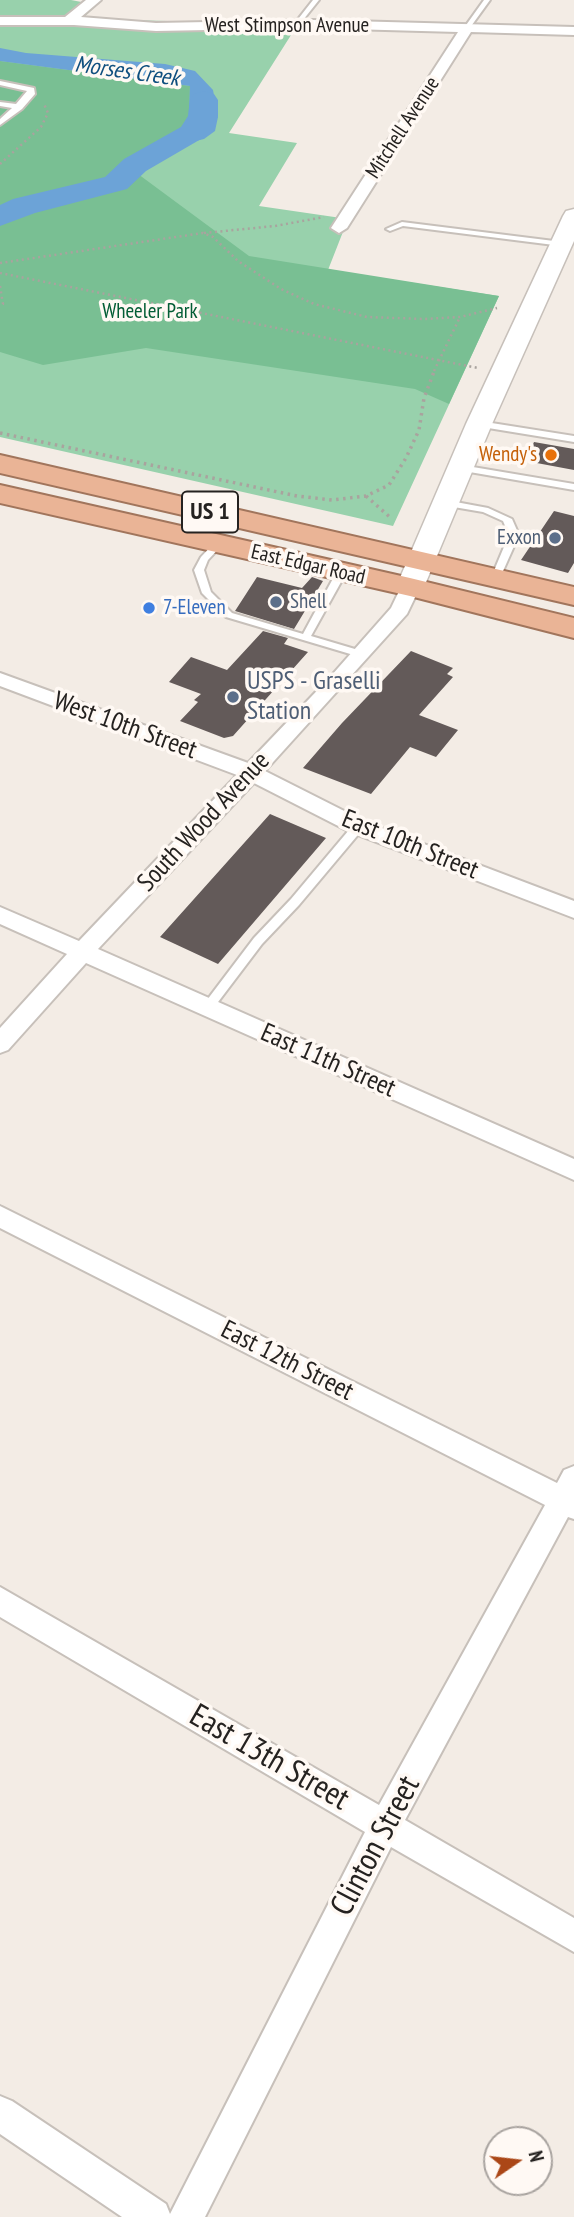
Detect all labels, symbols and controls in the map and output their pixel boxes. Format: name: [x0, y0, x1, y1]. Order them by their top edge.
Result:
street label: West Stimpson Avenue: [205, 13, 369, 39]
water label: Morses Creek: [73, 51, 181, 93]
street label: Mitchell Avenue: [361, 72, 445, 184]
park label: Wheeler Park: [102, 299, 198, 325]
place label: Wendy's: [479, 442, 537, 468]
marker: Wendy's: [543, 447, 559, 463]
road number: US 1: [182, 491, 238, 532]
place label: Exxon: [497, 525, 541, 551]
marker: Exxon: [547, 530, 563, 546]
street label: East Edgar Road: [248, 540, 368, 590]
place label: Shell: [290, 589, 327, 615]
marker: Shell: [268, 594, 284, 610]
place label: 7-Eleven: [163, 595, 226, 621]
marker: 7-Eleven: [141, 600, 157, 616]
place label: USPS - Graselli Station: [247, 666, 381, 728]
street label: West 10th Street: [49, 686, 201, 766]
marker: USPS - Graselli Station: [225, 689, 241, 705]
street label: South Wood Avenue: [131, 746, 277, 898]
street label: East 10th Street: [337, 804, 483, 886]
street label: East 11th Street: [256, 1017, 400, 1105]
street label: East 12th Street: [216, 1314, 358, 1408]
street label: East 13th Street: [182, 1697, 356, 1819]
street label: Clinton Street: [323, 1770, 429, 1922]
north arrow: [483, 2126, 553, 2196]
text: N: [524, 2149, 549, 2164]

